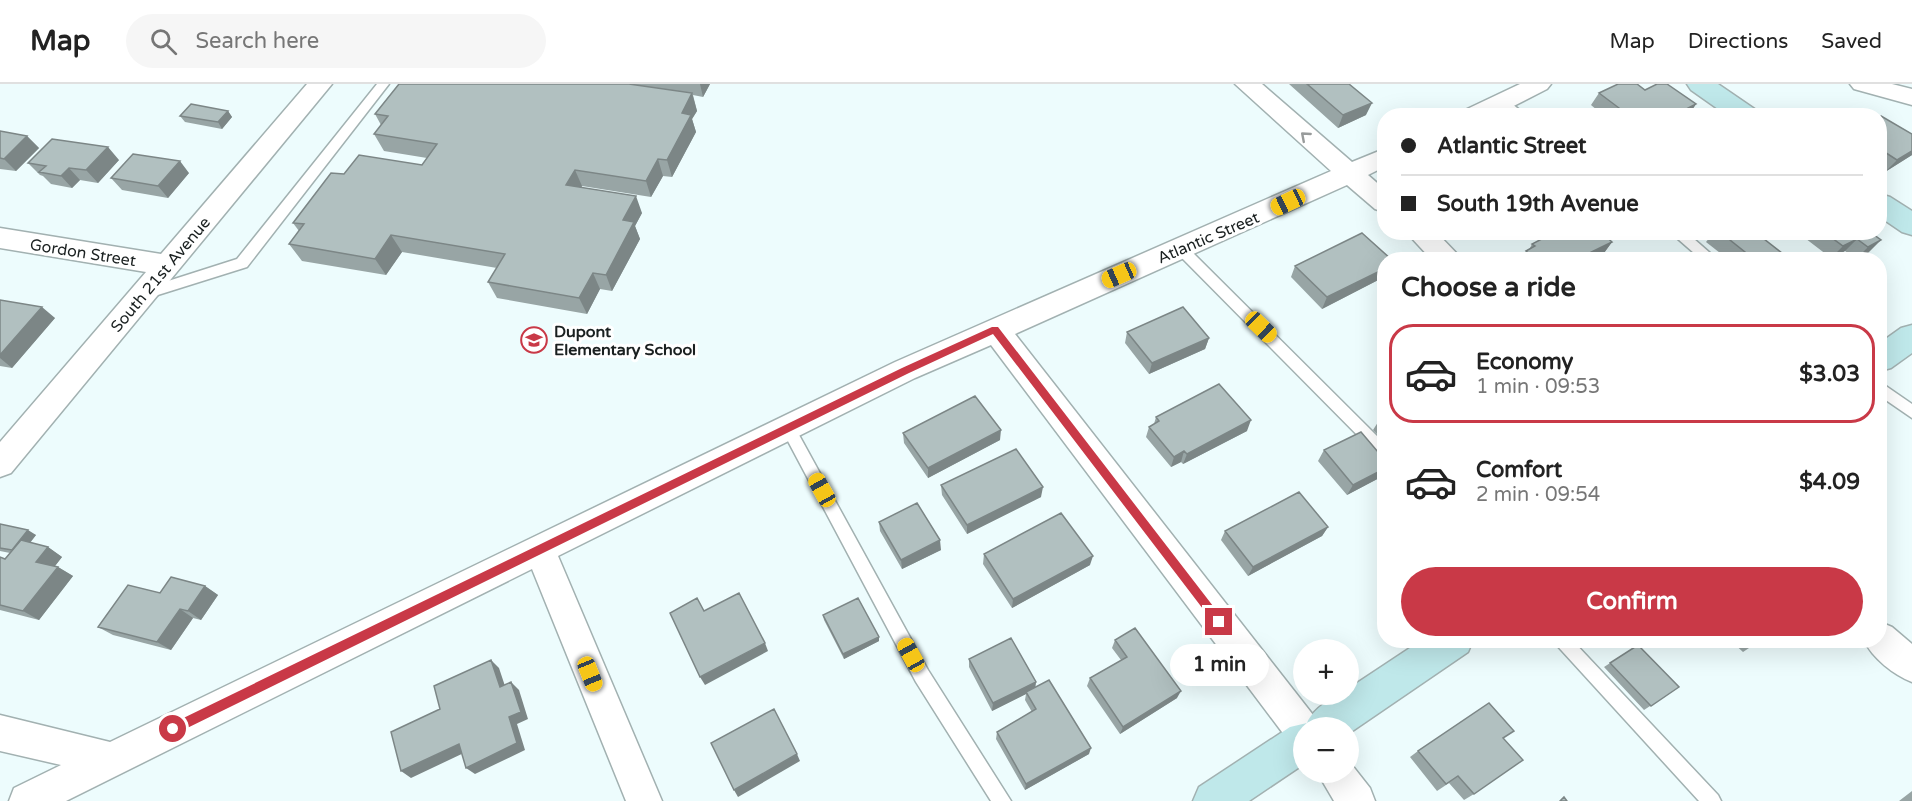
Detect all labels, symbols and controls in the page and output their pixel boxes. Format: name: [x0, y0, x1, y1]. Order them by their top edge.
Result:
search box: [126, 14, 546, 68]
text: Map: [30, 24, 90, 58]
icon: search: [147, 25, 180, 58]
text: Search here: [195, 28, 319, 54]
text: Map: [1609, 29, 1655, 54]
text: Directions: [1688, 29, 1788, 54]
text: Saved: [1821, 29, 1882, 54]
one-way arrow: [1301, 132, 1312, 143]
text: Atlantic Street: [1437, 133, 1587, 159]
car: [1268, 186, 1308, 218]
text: South 19th Avenue: [1437, 191, 1639, 217]
street label: Atlantic Street: [1154, 207, 1262, 268]
street label: South 21st Avenue: [107, 213, 215, 336]
street label: Gordon Street: [28, 235, 137, 271]
car: [1099, 259, 1139, 291]
text: Choose a ride: [1401, 271, 1576, 304]
car: [1242, 308, 1280, 346]
place label: Dupont Elementary School: [554, 322, 696, 360]
school or university icon: Dupont Elementary School: [519, 325, 549, 355]
icon: car: [1404, 347, 1458, 401]
text: Economy: [1476, 349, 1573, 375]
text: $3.03: [1799, 361, 1860, 387]
text: 1 min · 09:53: [1476, 375, 1600, 399]
icon: car: [1404, 455, 1458, 509]
text: Comfort: [1476, 457, 1562, 483]
text: $4.09: [1799, 469, 1860, 495]
car: [805, 470, 839, 510]
text: 2 min · 09:54: [1476, 483, 1600, 507]
button: Confirm: [1401, 567, 1863, 636]
route end: [1205, 608, 1232, 635]
car: [894, 635, 928, 675]
map controls: [1293, 639, 1359, 783]
button: +: [1293, 639, 1359, 705]
callout: 1 min: [1170, 643, 1268, 685]
text: 1 min: [1193, 653, 1246, 677]
car: [575, 654, 605, 694]
route start: [159, 715, 186, 742]
button: −: [1293, 717, 1359, 783]

